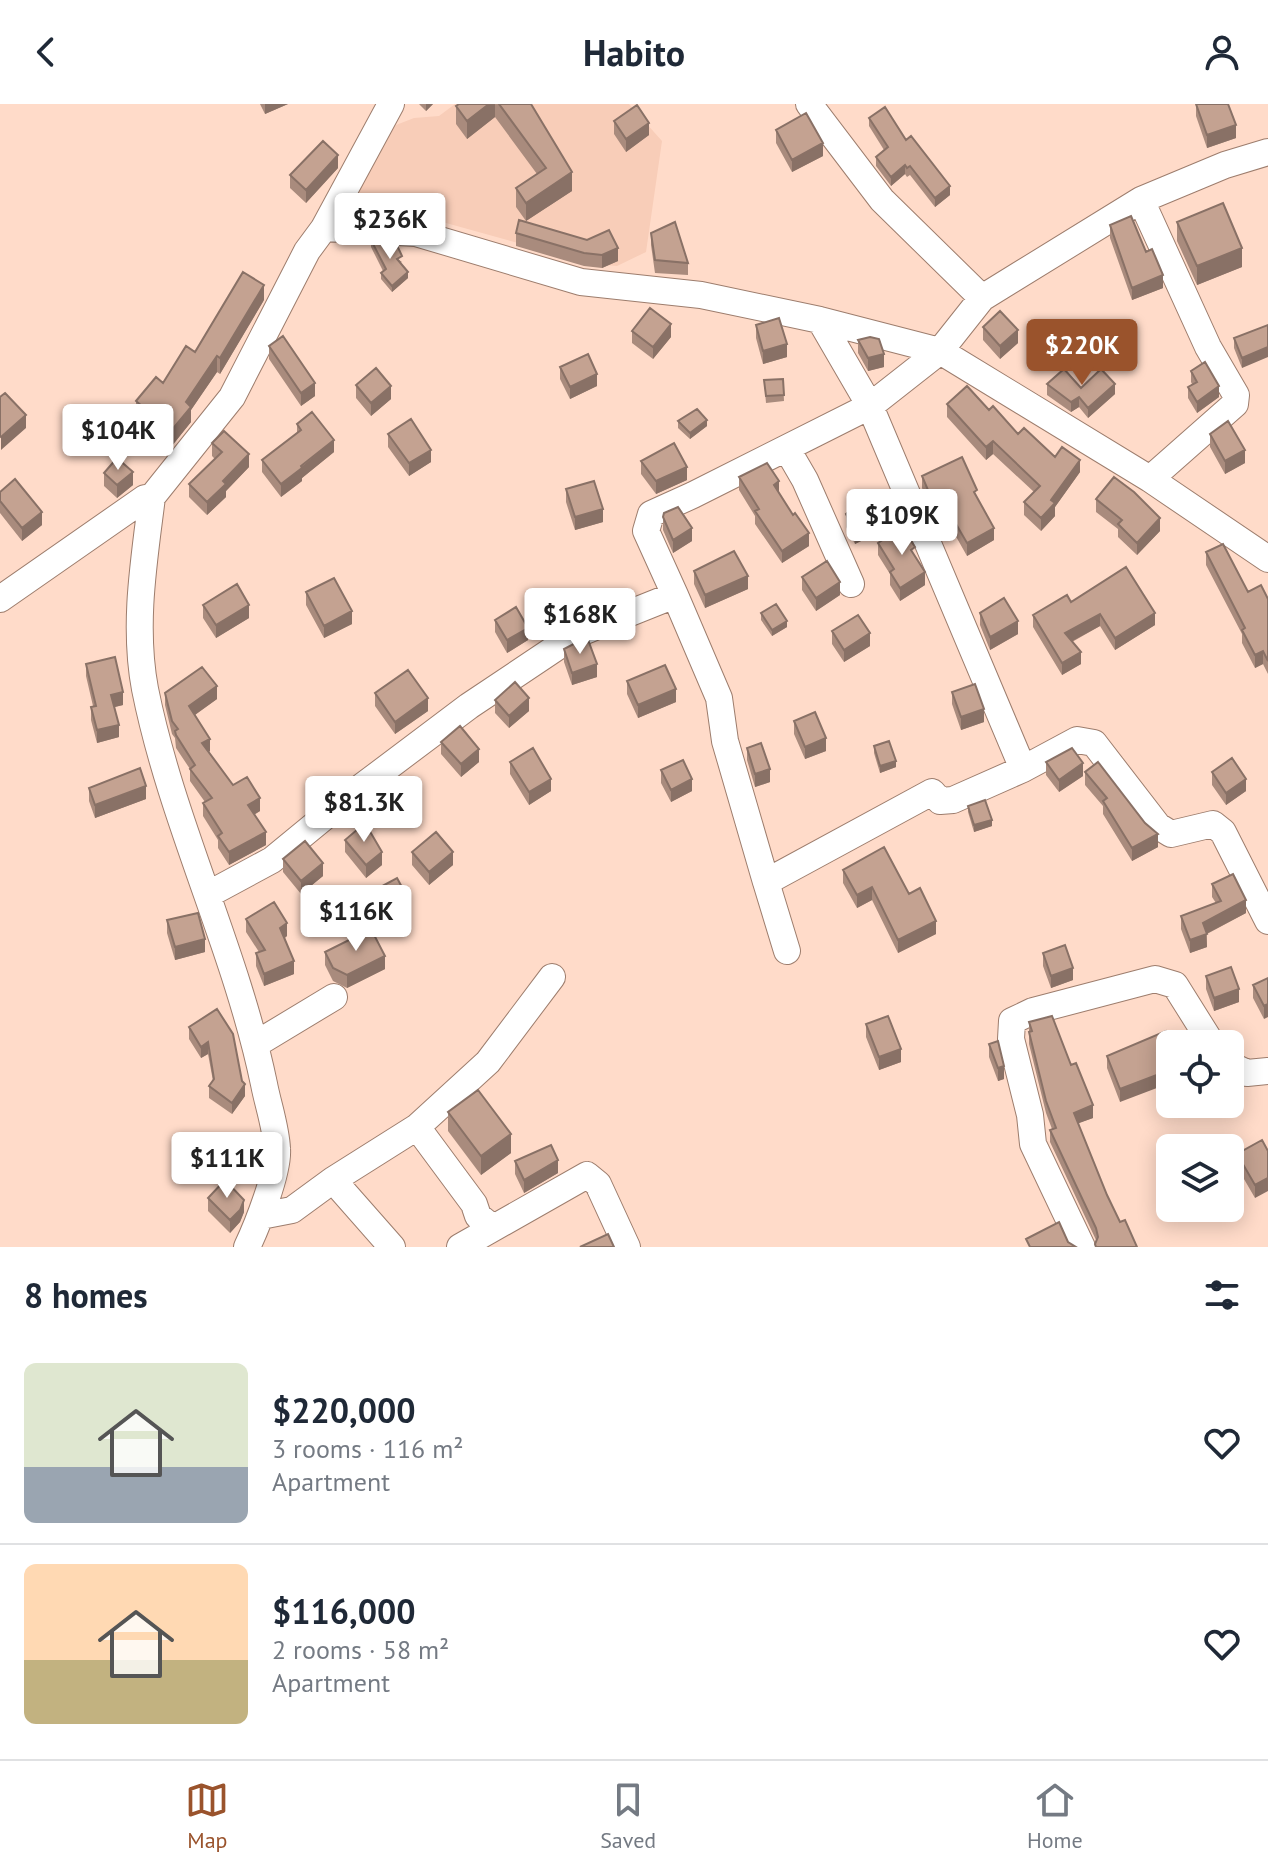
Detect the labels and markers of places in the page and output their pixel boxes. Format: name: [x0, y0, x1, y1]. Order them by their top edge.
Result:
pin: $236K: [334, 193, 446, 261]
pin: $220K: [1026, 319, 1138, 387]
pin: $104K: [62, 404, 174, 472]
pin: $109K: [846, 489, 958, 557]
pin: $168K: [524, 588, 636, 656]
pin: $81.3K: [299, 776, 429, 844]
pin: $116K: [300, 885, 412, 953]
pin: $111K: [171, 1132, 283, 1200]

